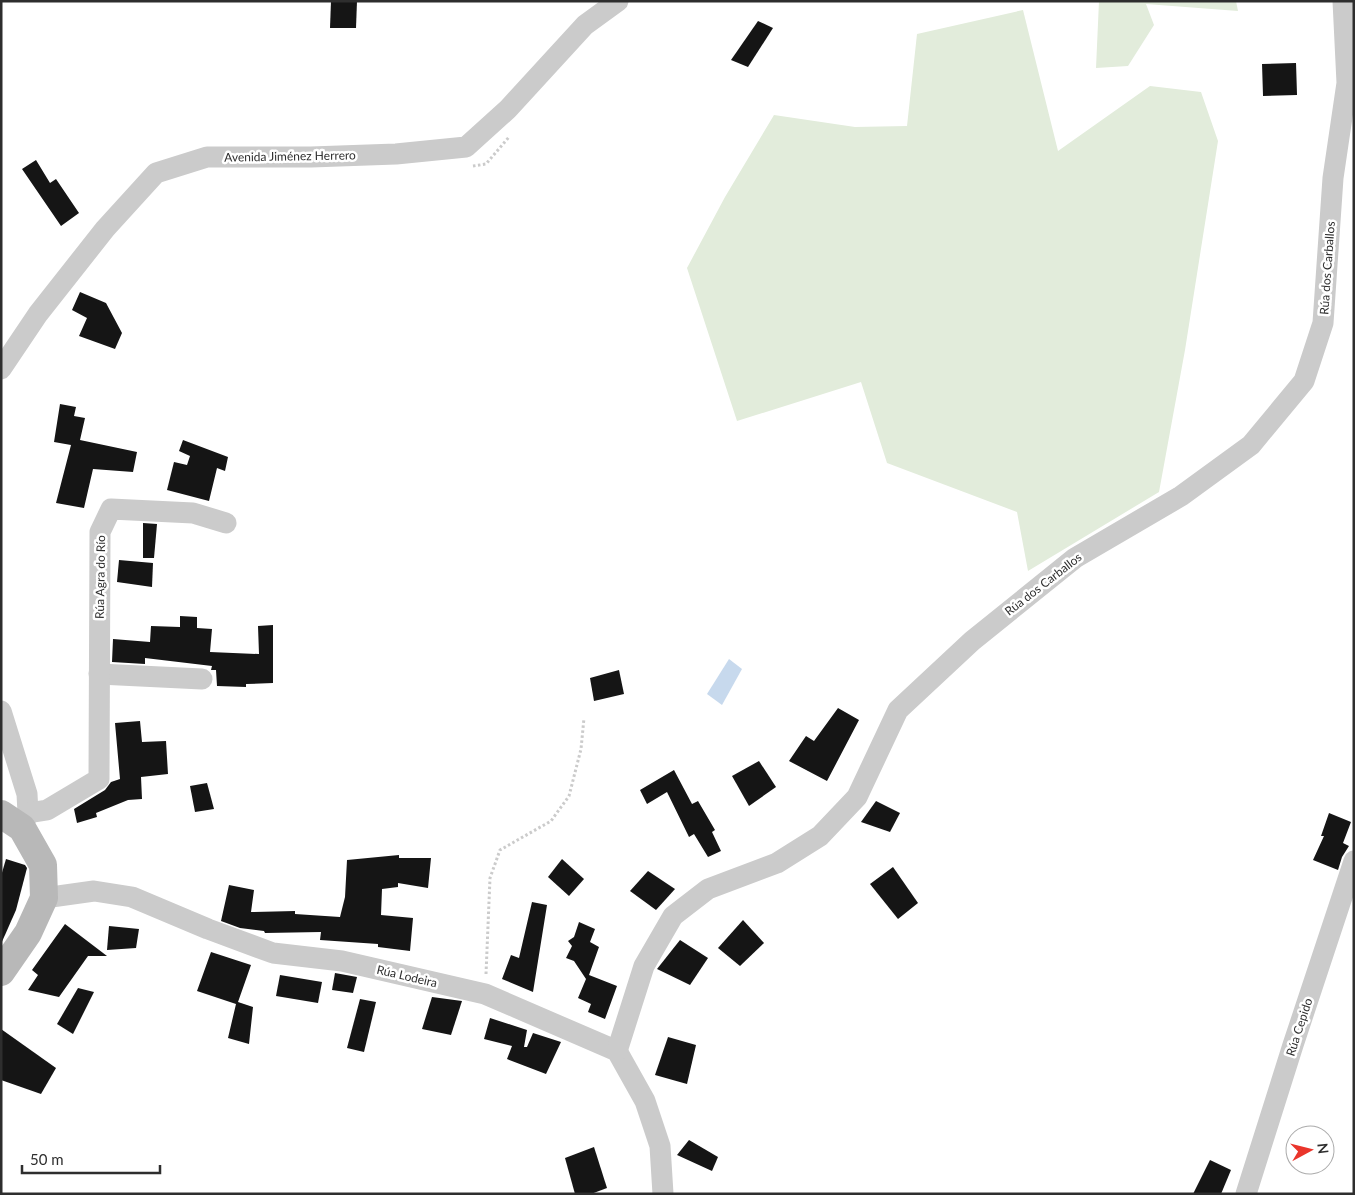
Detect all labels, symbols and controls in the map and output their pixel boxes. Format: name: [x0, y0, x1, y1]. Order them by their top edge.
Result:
street label: Avenida Jiménez Herrero: [224, 147, 356, 165]
street label: Rúa dos Carballos: [1316, 221, 1338, 315]
street label: Rúa Agra do Río: [92, 535, 108, 619]
street label: Rúa dos Carballos: [1002, 549, 1084, 619]
street label: Rúa Lodeira: [375, 962, 439, 990]
street label: Rúa Cepido: [1283, 996, 1316, 1058]
north arrow: [1285, 1125, 1335, 1175]
scale bar: [22, 1142, 160, 1174]
text: N: [1314, 1142, 1332, 1155]
text: 50 m: [30, 1150, 64, 1168]

